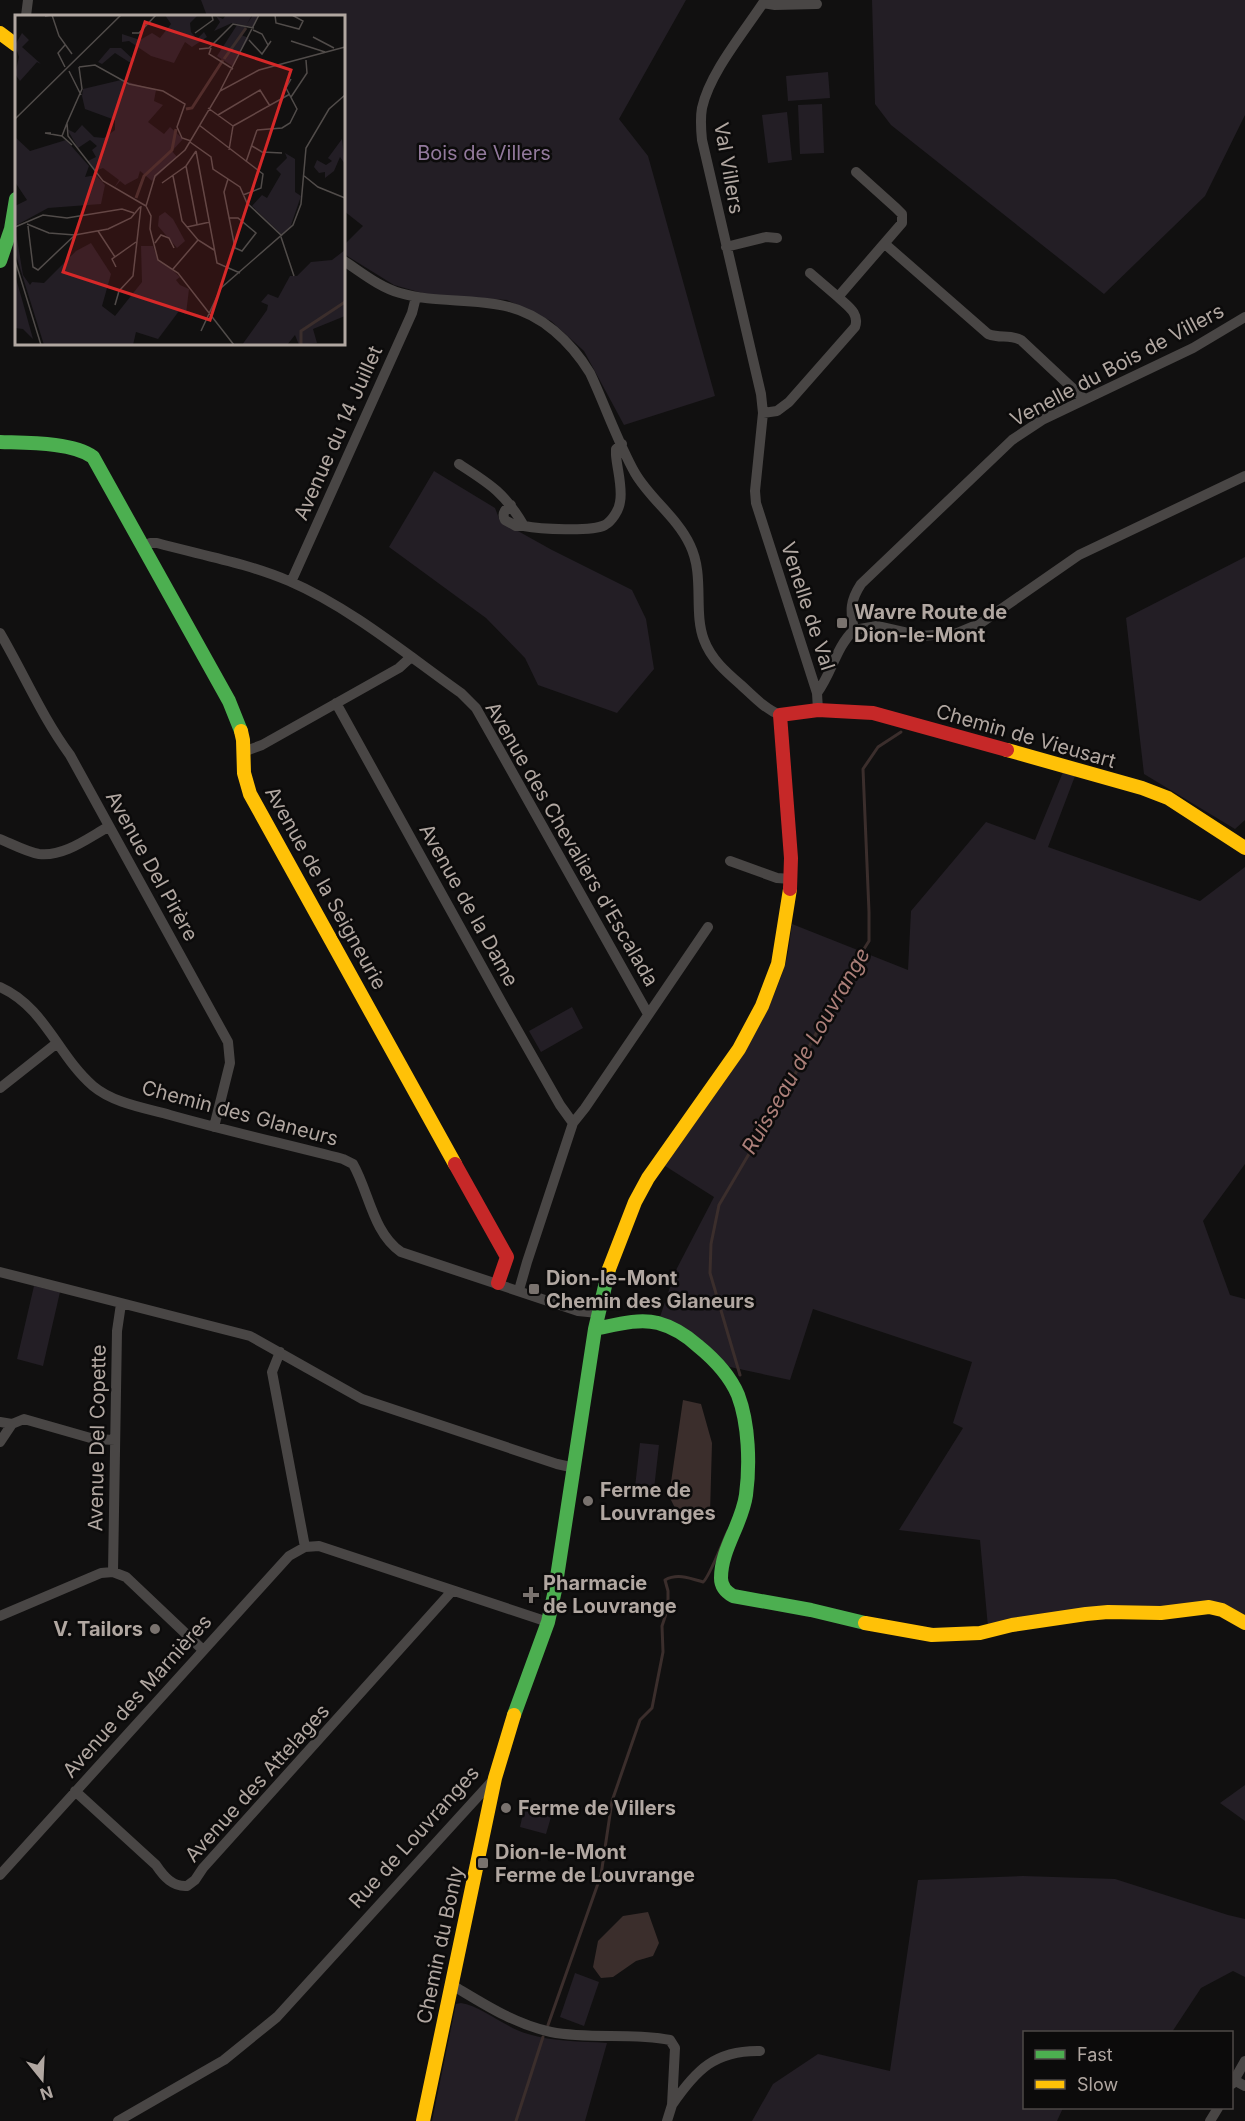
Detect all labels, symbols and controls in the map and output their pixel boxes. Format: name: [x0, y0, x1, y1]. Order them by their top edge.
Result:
inset map: [15, 15, 345, 345]
street label: Val Villers: [709, 120, 749, 216]
park label: Bois de Villers: [417, 141, 551, 165]
street label: Venelle du Bois de Villers: [1006, 298, 1228, 432]
street label: Avenue du 14 Juillet: [289, 342, 387, 524]
street label: Venelle de Val: [776, 539, 840, 673]
place label: Wavre Route de Dion-le-Mont: [854, 600, 1007, 647]
marker: Wavre Route de Dion-le-Mont: [835, 616, 849, 630]
street label: Avenue des Chevaliers d'Escalada: [481, 698, 663, 990]
street label: Chemin de Vieusart: [933, 699, 1119, 773]
street label: Avenue de la Seigneurie: [260, 782, 392, 994]
street label: Avenue Del Pirère: [101, 787, 203, 945]
street label: Avenue de la Dame: [414, 820, 524, 990]
water label: Ruisseau de Louvrange: [736, 943, 875, 1158]
street label: Chemin des Glaneurs: [139, 1075, 341, 1151]
place label: Dion-le-Mont Chemin des Glaneurs: [546, 1266, 755, 1313]
marker: Dion-le-Mont Chemin des Glaneurs: [527, 1282, 541, 1296]
street label: Avenue Del Copette: [83, 1344, 111, 1532]
place label: Ferme de Louvranges: [600, 1478, 716, 1525]
marker: Ferme de Louvranges: [581, 1494, 595, 1508]
place label: Pharmacie de Louvrange: [543, 1571, 677, 1618]
marker: Pharmacie de Louvrange: [524, 1588, 538, 1602]
street label: Avenue des Marnières: [58, 1610, 216, 1782]
place label: V. Tailors: [53, 1617, 143, 1641]
marker: V. Tailors: [148, 1622, 162, 1636]
street label: Avenue des Attelages: [180, 1699, 334, 1867]
street label: Rue de Louvranges: [344, 1761, 484, 1913]
place label: Ferme de Villers: [518, 1796, 676, 1820]
marker: Ferme de Villers: [499, 1801, 513, 1815]
place label: Dion-le-Mont Ferme de Louvrange: [495, 1840, 695, 1887]
marker: Dion-le-Mont Ferme de Louvrange: [476, 1856, 490, 1870]
street label: Chemin du Bonly: [412, 1864, 468, 2026]
legend: [1023, 2031, 1233, 2109]
text: Fast: [1077, 2044, 1113, 2065]
north arrow: [12, 2049, 72, 2109]
text: Slow: [1077, 2074, 1118, 2095]
text: N: [38, 2082, 56, 2105]

